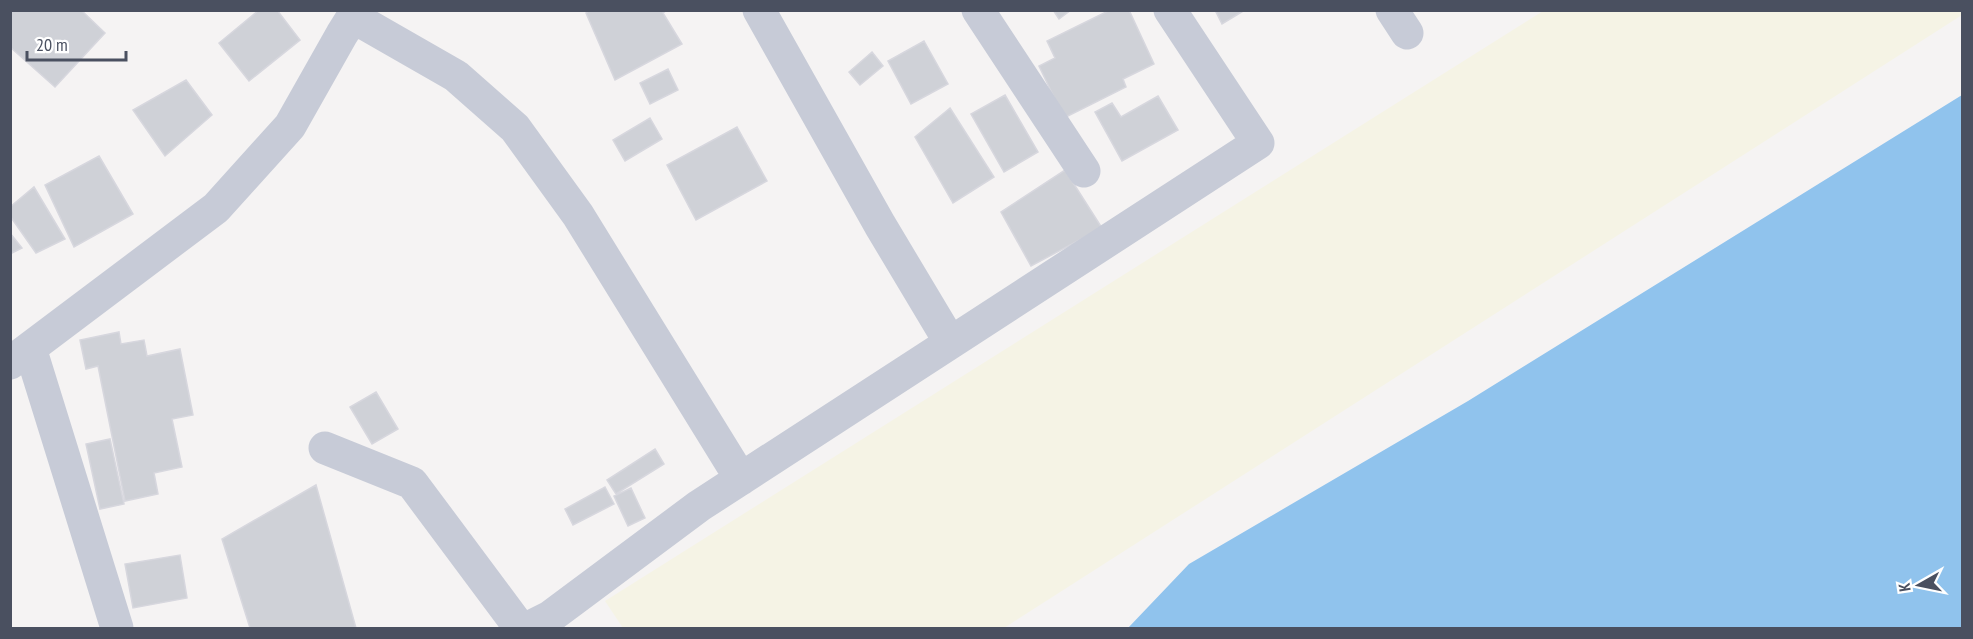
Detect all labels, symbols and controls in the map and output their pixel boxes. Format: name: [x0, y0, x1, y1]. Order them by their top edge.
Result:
scale bar: [27, 24, 126, 62]
text: 20 m: [36, 33, 68, 56]
north arrow: [1889, 555, 1949, 615]
text: K: [1894, 581, 1915, 593]

